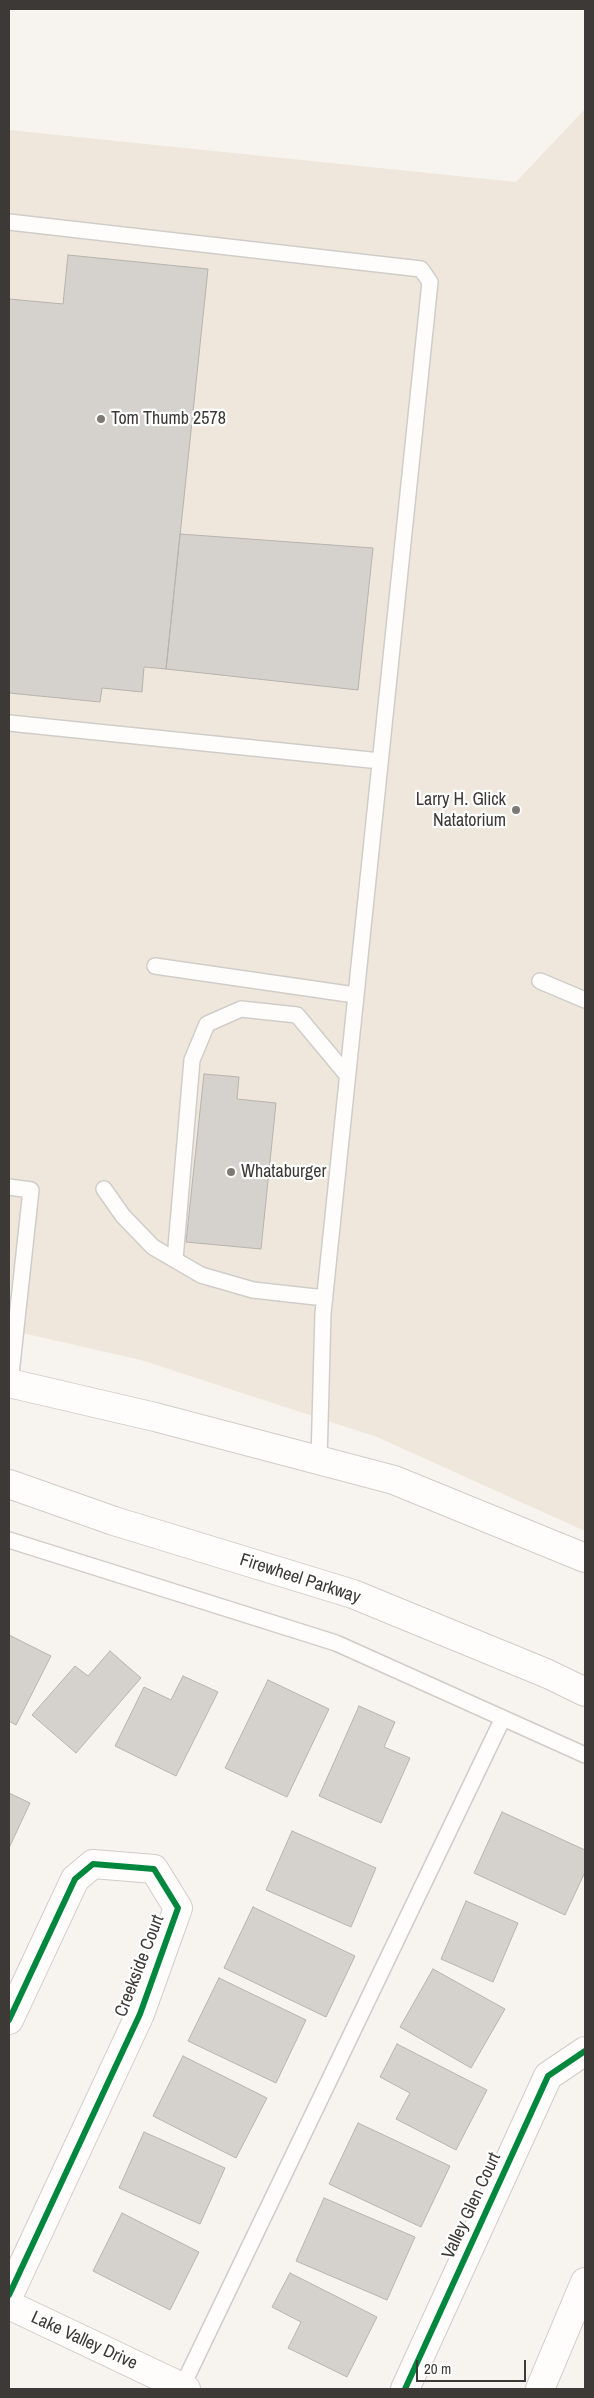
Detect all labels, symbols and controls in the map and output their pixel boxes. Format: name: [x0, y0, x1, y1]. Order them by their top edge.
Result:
place label: Tom Thumb 2578: [111, 408, 226, 430]
marker: Tom Thumb 2578: [95, 413, 107, 425]
place label: Larry H. Glick Natatorium: [416, 789, 506, 832]
marker: Larry H. Glick Natatorium: [510, 804, 522, 816]
place label: Whataburger: [241, 1161, 326, 1183]
marker: Whataburger: [225, 1166, 237, 1178]
street label: Firewheel Parkway: [237, 1549, 363, 1609]
street label: Creekside Court: [111, 1912, 169, 2020]
street label: Valley Glen Court: [438, 2150, 506, 2262]
street label: Lake Valley Drive: [28, 2307, 140, 2375]
scale bar: [419, 2350, 529, 2382]
text: 20 m: [424, 2358, 451, 2379]

